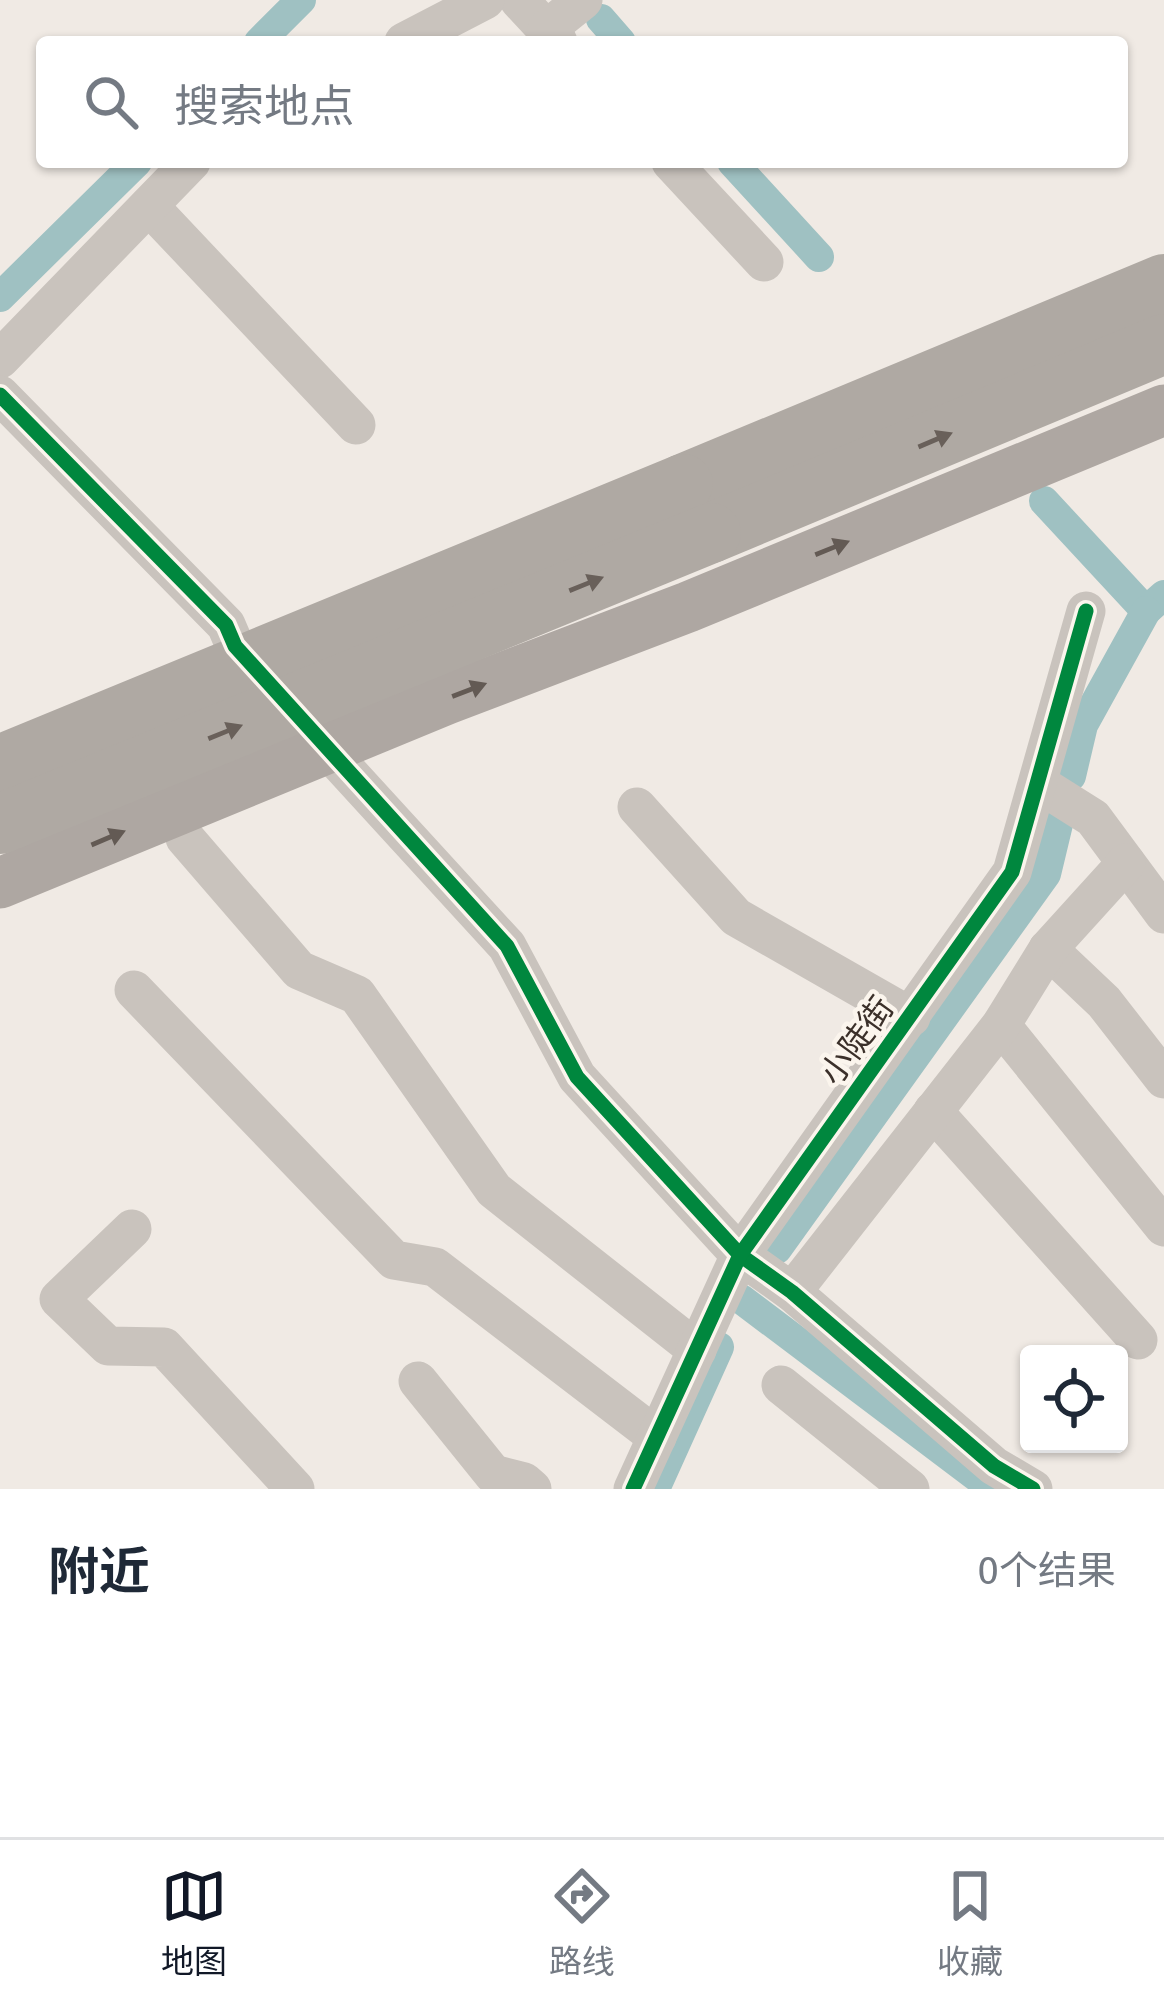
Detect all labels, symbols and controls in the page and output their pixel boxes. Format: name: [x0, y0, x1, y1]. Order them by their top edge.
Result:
search box: [36, 36, 1128, 168]
icon: search: [78, 69, 144, 135]
text: 搜索地点: [174, 80, 354, 134]
one-way arrow: [917, 430, 953, 449]
one-way arrow: [814, 538, 850, 557]
one-way arrow: [568, 574, 604, 593]
one-way arrow: [451, 680, 487, 699]
one-way arrow: [207, 722, 243, 741]
one-way arrow: [90, 828, 126, 847]
street label: 小陡街: [812, 989, 902, 1093]
map controls: [1020, 1345, 1128, 1453]
button: locate: [1020, 1345, 1128, 1453]
text: 附近: [48, 1541, 150, 1603]
text: 0个结果: [977, 1548, 1116, 1594]
tab: 地图: [161, 1863, 227, 1983]
tab: 路线: [549, 1863, 615, 1983]
tab: 收藏: [937, 1863, 1003, 1983]

